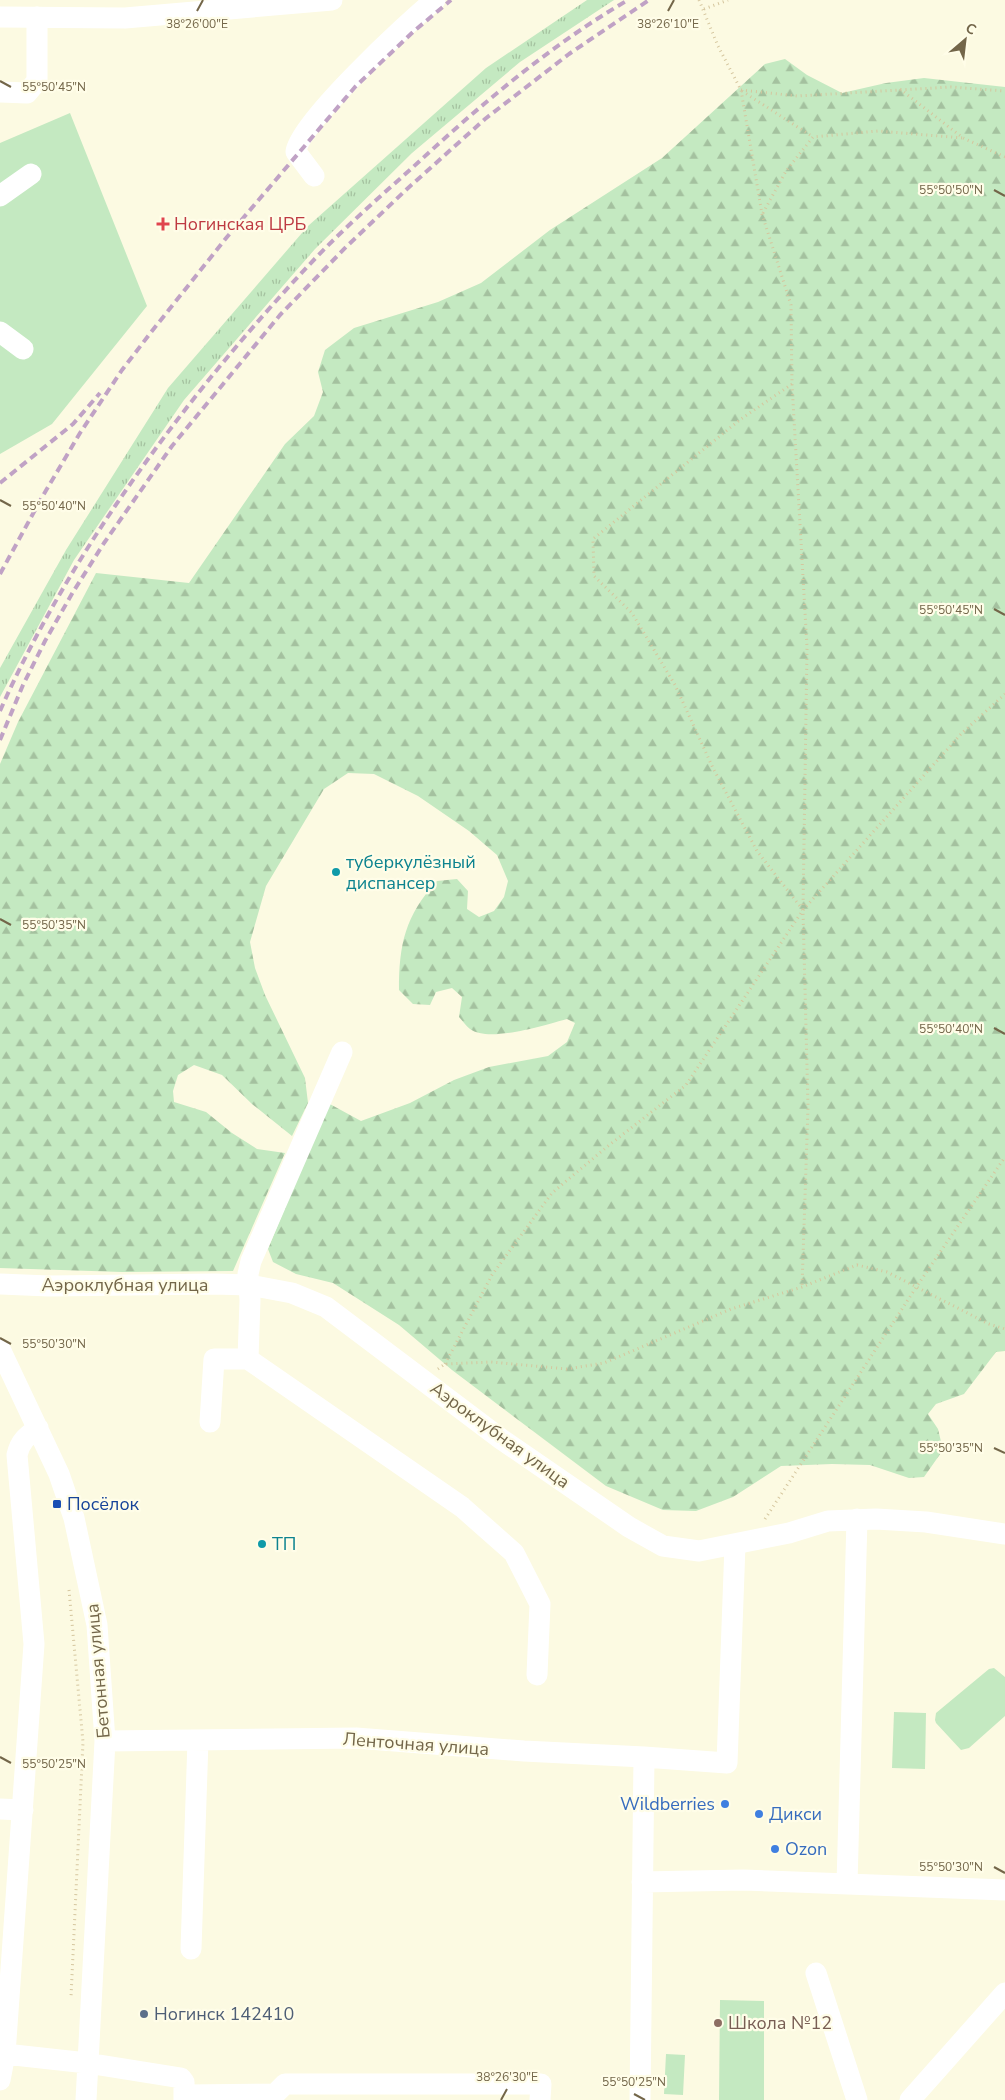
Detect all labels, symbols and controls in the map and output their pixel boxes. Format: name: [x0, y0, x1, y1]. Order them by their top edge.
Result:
north arrow: [940, 15, 990, 65]
text: 38°26'00"E: [166, 16, 228, 32]
text: 38°26'10"E: [637, 16, 699, 32]
text: С: [962, 18, 980, 40]
text: 55°50'45"N: [22, 79, 86, 95]
text: 55°50'50"N: [919, 182, 983, 198]
place label: Ногинская ЦРБ: [174, 212, 306, 236]
marker: Ногинская ЦРБ: [156, 217, 170, 231]
text: 55°50'40"N: [22, 498, 86, 514]
text: 55°50'45"N: [919, 602, 983, 618]
place label: туберкулёзный диспансер: [346, 850, 476, 895]
marker: туберкулёзный диспансер: [330, 866, 342, 878]
text: 55°50'35"N: [22, 917, 86, 933]
text: 55°50'40"N: [919, 1021, 983, 1037]
street label: Аэроклубная улица: [41, 1273, 209, 1297]
text: 55°50'30"N: [22, 1336, 86, 1352]
street label: Аэроклубная улица: [425, 1376, 575, 1494]
text: 55°50'35"N: [919, 1440, 983, 1456]
place label: Посёлок: [67, 1492, 140, 1516]
marker: Посёлок: [51, 1498, 63, 1510]
place label: ТП: [272, 1532, 296, 1556]
marker: ТП: [256, 1538, 268, 1550]
street label: Бетонная улица: [80, 1603, 116, 1739]
street label: Ленточная улица: [342, 1727, 490, 1761]
text: 55°50'25"N: [22, 1756, 86, 1772]
place label: Wildberries: [620, 1792, 715, 1816]
marker: Wildberries: [719, 1798, 731, 1810]
place label: Дикси: [769, 1802, 822, 1826]
marker: Дикси: [753, 1808, 765, 1820]
place label: Ozon: [785, 1837, 827, 1861]
marker: Ozon: [769, 1843, 781, 1855]
text: 55°50'30"N: [919, 1859, 983, 1875]
place label: Ногинск 142410: [154, 2002, 294, 2026]
marker: Ногинск 142410: [138, 2008, 150, 2020]
place label: Школа №12: [728, 2011, 832, 2035]
marker: Школа №12: [712, 2017, 724, 2029]
text: 38°26'30"E: [476, 2069, 538, 2085]
text: 55°50'25"N: [602, 2074, 666, 2090]

